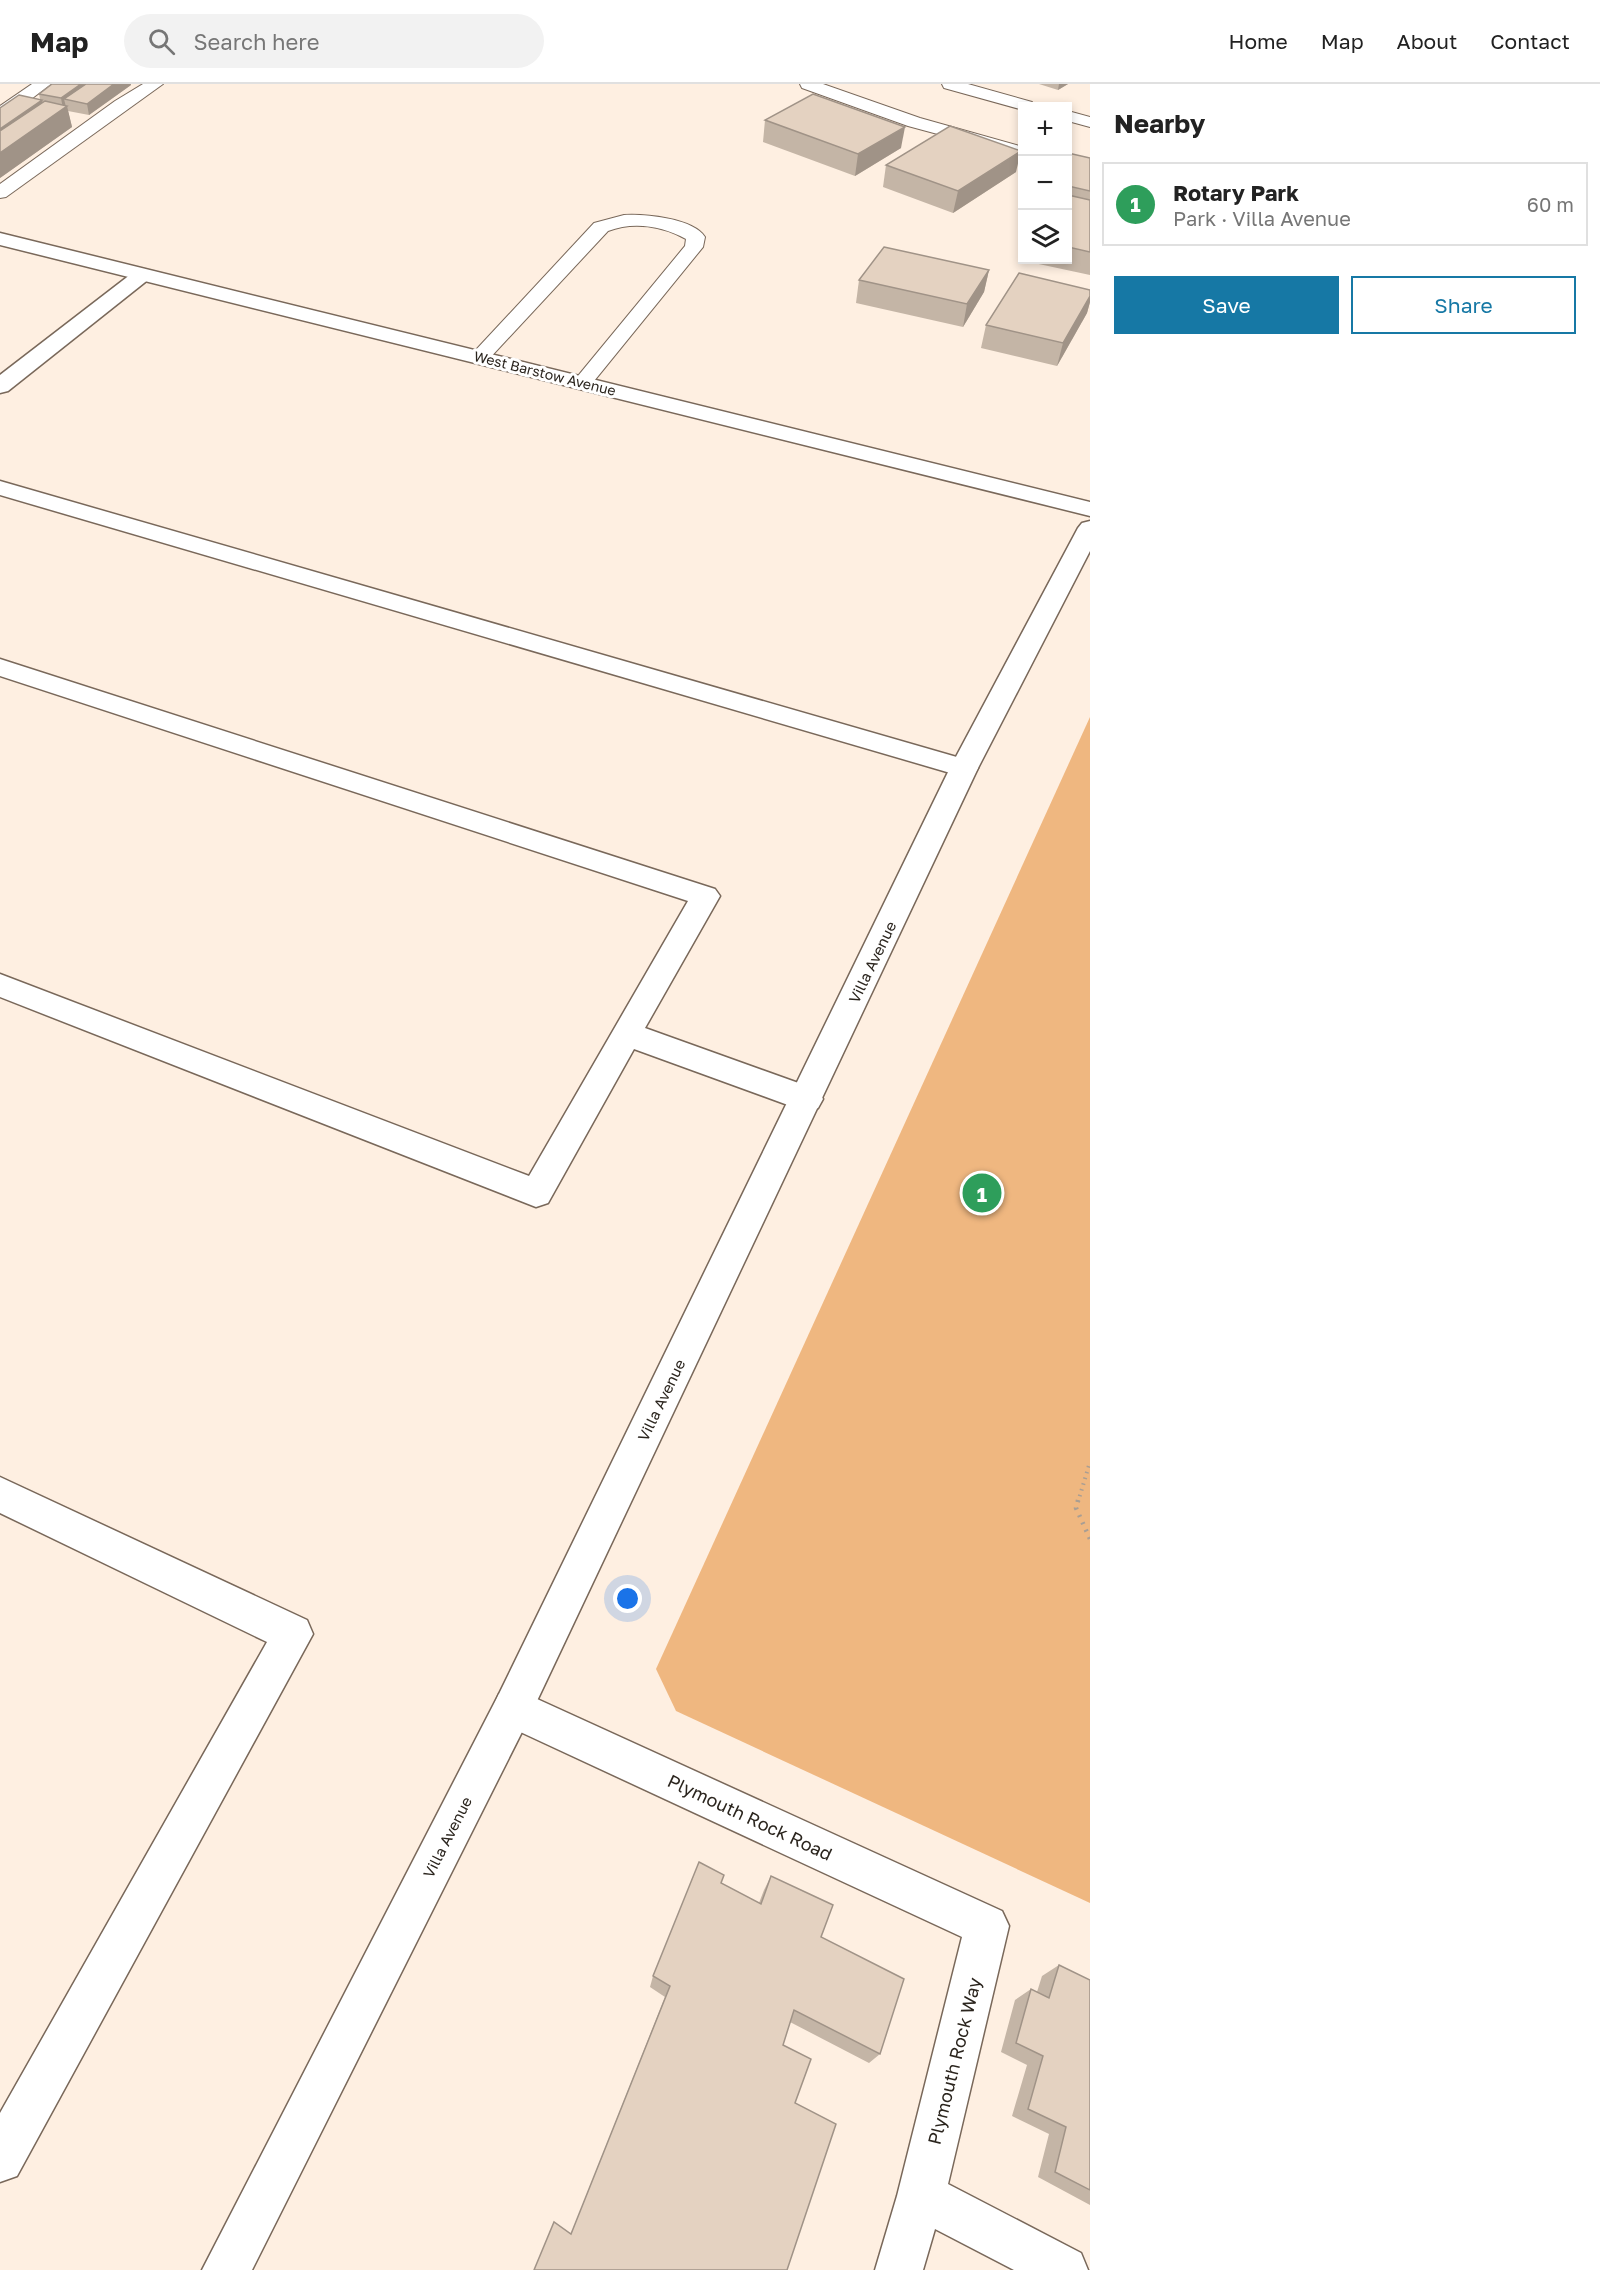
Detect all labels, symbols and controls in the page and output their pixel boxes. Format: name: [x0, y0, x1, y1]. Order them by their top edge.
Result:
search box: [124, 14, 544, 68]
text: Map: [30, 25, 88, 58]
icon: search: [145, 25, 178, 58]
text: Search here: [193, 28, 319, 55]
text: Home: [1228, 28, 1288, 54]
text: Map: [1321, 28, 1364, 54]
text: About: [1397, 28, 1457, 54]
text: Contact: [1490, 28, 1570, 54]
map controls: [1018, 102, 1072, 264]
button: +: [1018, 102, 1072, 156]
text: Nearby: [1114, 108, 1205, 139]
button: −: [1018, 156, 1072, 210]
text: Rotary Park: [1173, 179, 1299, 206]
text: 1: [1130, 192, 1141, 216]
text: 60 m: [1527, 192, 1574, 216]
text: Park · Villa Avenue: [1173, 206, 1351, 230]
button: layers: [1018, 210, 1072, 264]
button: Save: [1114, 276, 1339, 334]
button: Share: [1351, 276, 1576, 334]
street label: West Barstow Avenue: [472, 347, 618, 399]
street label: Villa Avenue: [844, 918, 900, 1006]
pin: 1: [962, 1170, 1002, 1216]
street label: Villa Avenue: [633, 1356, 689, 1444]
your location: [613, 1584, 642, 1613]
street label: Plymouth Rock Road: [664, 1769, 836, 1865]
street label: Villa Avenue: [419, 1793, 475, 1881]
street label: Plymouth Rock Way: [923, 1975, 985, 2147]

